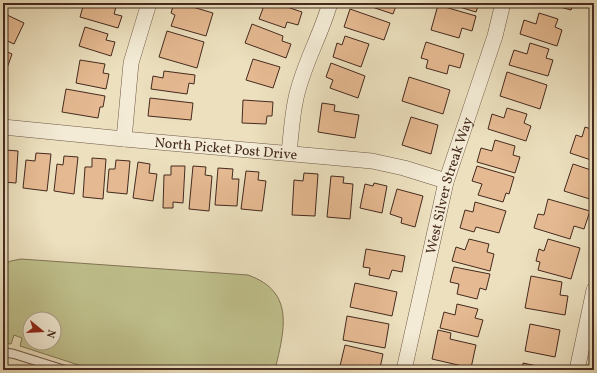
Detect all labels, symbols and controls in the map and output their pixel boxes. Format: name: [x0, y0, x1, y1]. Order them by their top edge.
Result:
street label: West Silver Streak Way: [422, 115, 478, 256]
street label: North Picket Post Drive: [154, 134, 298, 165]
north arrow: [22, 311, 62, 351]
text: N: [42, 328, 58, 340]

